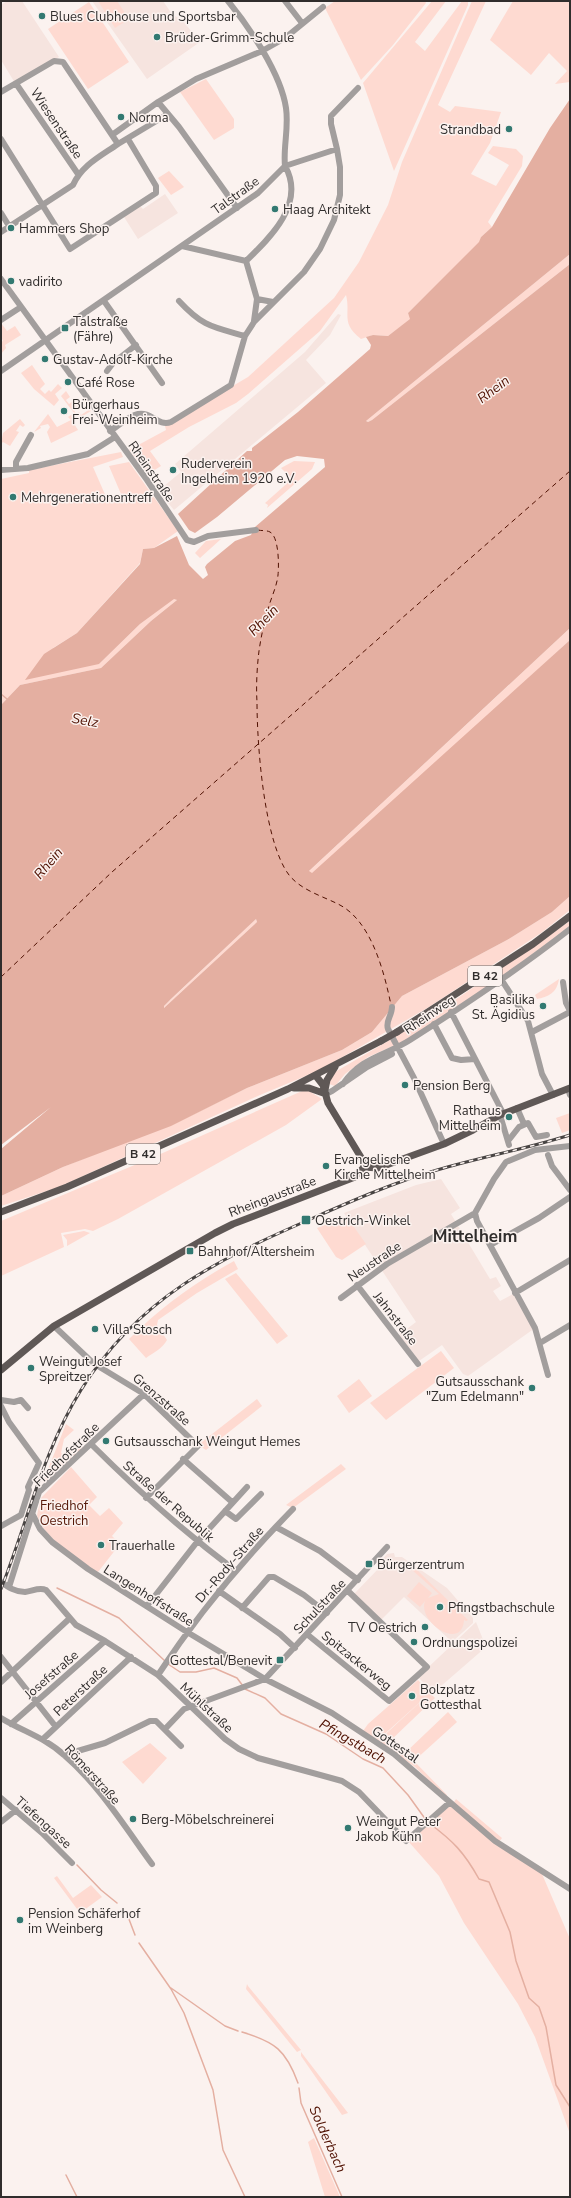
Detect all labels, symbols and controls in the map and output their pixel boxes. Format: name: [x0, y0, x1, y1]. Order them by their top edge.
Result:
place label: Blues Clubhouse und Sportsbar: [50, 8, 236, 26]
marker: Blues Clubhouse und Sportsbar: [37, 11, 47, 21]
place label: Brüder-Grimm-Schule: [165, 29, 294, 47]
marker: Brüder-Grimm-Schule: [152, 32, 162, 42]
street label: Wiesenstraße: [26, 85, 87, 163]
place label: Norma: [129, 109, 169, 127]
marker: Norma: [116, 112, 126, 122]
place label: Strandbad: [440, 121, 501, 139]
marker: Strandbad: [504, 124, 514, 134]
street label: Talstraße: [208, 172, 263, 219]
place label: Haag Architekt: [283, 201, 371, 219]
marker: Haag Architekt: [270, 204, 280, 214]
place label: Hammers Shop: [19, 220, 109, 238]
marker: Hammers Shop: [6, 223, 16, 233]
place label: vadirito: [19, 273, 62, 291]
marker: vadirito: [6, 276, 16, 286]
place label: Talstraße (Fähre): [73, 313, 128, 346]
marker: Talstraße (Fähre): [60, 323, 70, 333]
place label: Gustav-Adolf-Kirche: [53, 351, 173, 369]
marker: Gustav-Adolf-Kirche: [40, 354, 50, 364]
water label: Rhein: [473, 371, 513, 408]
place label: Café Rose: [76, 374, 135, 392]
marker: Café Rose: [63, 377, 73, 387]
place label: Bürgerhaus Frei-Weinheim: [72, 396, 158, 429]
marker: Bürgerhaus Frei-Weinheim: [59, 406, 69, 416]
street label: Rheinstraße: [124, 438, 179, 506]
place label: Ruderverein Ingelheim 1920 e.V.: [181, 455, 297, 488]
marker: Ruderverein Ingelheim 1920 e.V.: [168, 465, 178, 475]
place label: Mehrgenerationentreff: [21, 489, 153, 507]
marker: Mehrgenerationentreff: [8, 492, 18, 502]
water label: Rhein: [244, 601, 283, 640]
water label: Selz: [70, 709, 100, 732]
water label: Rhein: [30, 843, 67, 883]
road number: B 42: [468, 966, 502, 986]
street label: Rheinweg: [400, 991, 459, 1039]
place label: Basilika St. Ägidius: [472, 991, 535, 1024]
marker: Basilika St. Ägidius: [538, 1001, 548, 1011]
place label: Pension Berg: [413, 1077, 490, 1095]
marker: Pension Berg: [400, 1080, 410, 1090]
place label: Rathaus Mittelheim: [439, 1102, 501, 1135]
marker: Rathaus Mittelheim: [504, 1112, 514, 1122]
road number: B 42: [126, 1144, 160, 1164]
place label: Evangelische Kirche Mittelheim: [334, 1151, 436, 1184]
marker: Evangelische Kirche Mittelheim: [321, 1161, 331, 1171]
street label: Rheingaustraße: [226, 1172, 319, 1222]
place label: Oestrich-Winkel: [315, 1212, 411, 1230]
marker: Oestrich-Winkel: [300, 1214, 312, 1226]
district label: Mittelheim: [433, 1225, 517, 1248]
street label: Neustraße: [344, 1237, 405, 1286]
place label: Bahnhof/Altersheim: [198, 1243, 315, 1261]
marker: Bahnhof/Altersheim: [185, 1246, 195, 1256]
street label: Jahnstraße: [368, 1287, 422, 1349]
place label: Villa Stosch: [102, 1321, 172, 1339]
marker: Villa Stosch: [90, 1324, 100, 1334]
place label: Weingut Josef Spreitzer: [39, 1353, 122, 1386]
marker: Weingut Josef Spreitzer: [26, 1363, 36, 1373]
street label: Grenzstraße: [128, 1370, 194, 1430]
place label: Gutsausschank "Zum Edelmann": [426, 1373, 524, 1406]
marker: Gutsausschank "Zum Edelmann": [527, 1383, 537, 1393]
street label: Friedhofstraße: [30, 1419, 104, 1491]
place label: Gutsausschank Weingut Hemes: [114, 1433, 301, 1451]
marker: Gutsausschank Weingut Hemes: [101, 1436, 111, 1446]
street label: Straße der Republik: [119, 1457, 218, 1547]
park label: Friedhof Oestrich: [40, 1497, 89, 1530]
street label: Dr.-Rody-Straße: [192, 1523, 268, 1607]
place label: Trauerhalle: [109, 1537, 175, 1555]
marker: Trauerhalle: [96, 1540, 106, 1550]
place label: Bürgerzentrum: [377, 1556, 465, 1574]
marker: Bürgerzentrum: [364, 1559, 374, 1569]
street label: Langenhoffstraße: [100, 1561, 197, 1631]
street label: Schulstraße: [289, 1575, 350, 1638]
place label: Pfingstbachschule: [448, 1599, 555, 1617]
marker: Pfingstbachschule: [435, 1602, 445, 1612]
place label: TV Oestrich: [348, 1619, 417, 1637]
marker: TV Oestrich: [420, 1622, 430, 1632]
street label: Spitzackerweg: [317, 1627, 395, 1695]
place label: Ordnungspolizei: [422, 1634, 518, 1652]
marker: Ordnungspolizei: [409, 1637, 419, 1647]
street label: Josefstraße: [20, 1646, 83, 1704]
place label: Gottestal/Benevit: [170, 1652, 272, 1670]
marker: Gottestal/Benevit: [275, 1655, 285, 1665]
street label: Peterstraße: [50, 1661, 112, 1720]
street label: Mühlstraße: [176, 1678, 237, 1737]
place label: Bolzplatz Gottesthal: [420, 1681, 481, 1714]
marker: Bolzplatz Gottesthal: [407, 1691, 417, 1701]
water label: Pfingstbach: [316, 1715, 390, 1768]
street label: Gottestal: [368, 1722, 423, 1768]
street label: Römerstraße: [60, 1741, 124, 1809]
street label: Tiefengasse: [11, 1793, 75, 1853]
place label: Berg-Möbelschreinerei: [141, 1811, 274, 1829]
place label: Weingut Peter Jakob Kühn: [355, 1813, 441, 1846]
marker: Berg-Möbelschreinerei: [128, 1814, 138, 1824]
marker: Weingut Peter Jakob Kühn: [343, 1823, 353, 1833]
place label: Pension Schäferhof im Weinberg: [28, 1905, 141, 1938]
marker: Pension Schäferhof im Weinberg: [15, 1915, 25, 1925]
water label: Solderbach: [304, 2103, 351, 2176]

